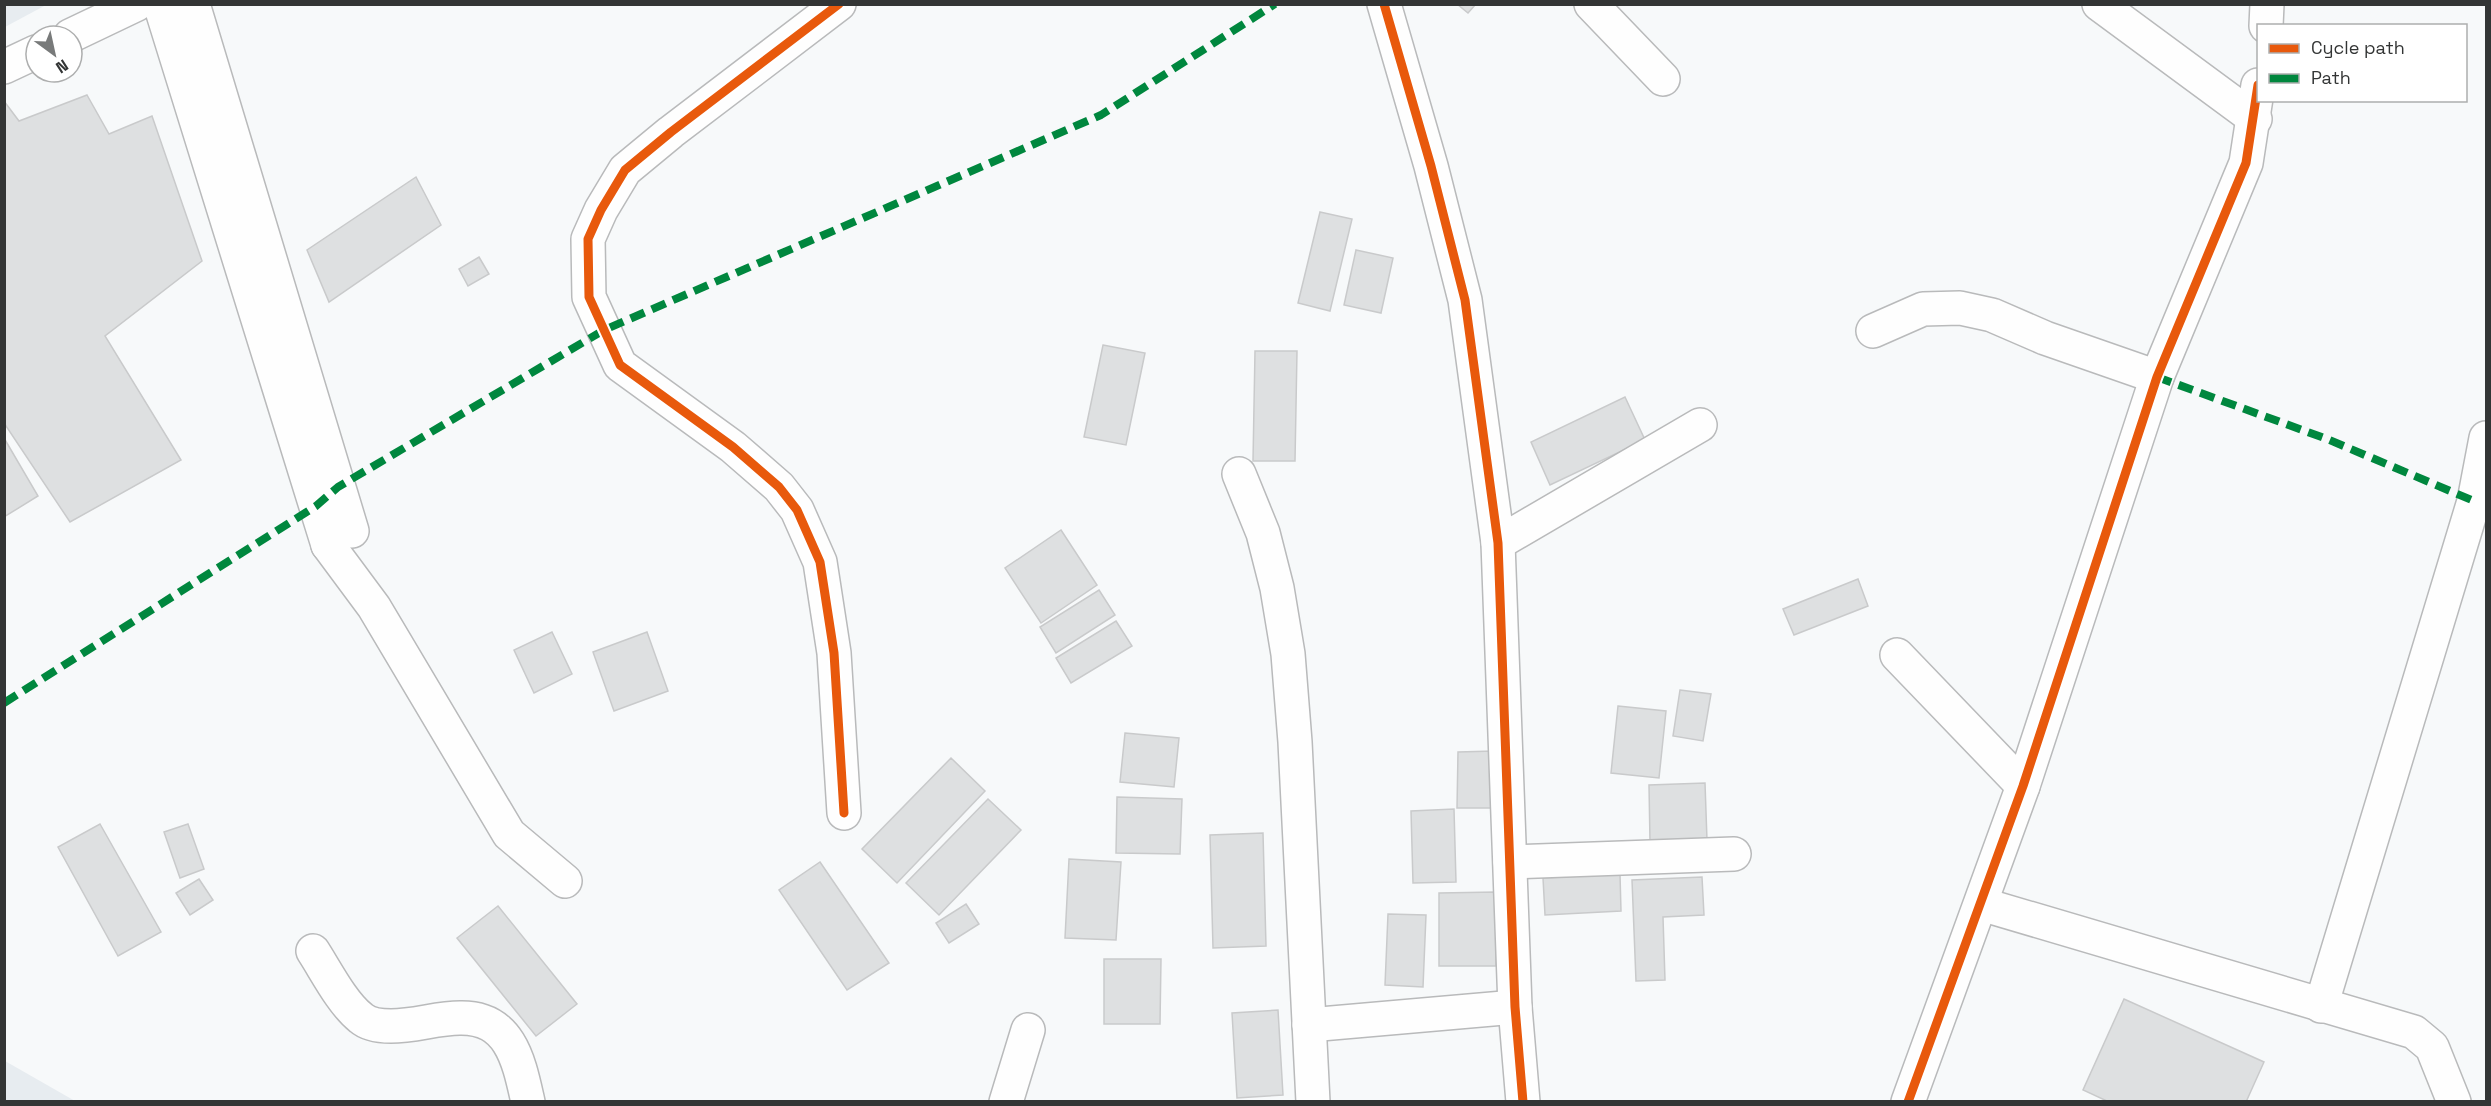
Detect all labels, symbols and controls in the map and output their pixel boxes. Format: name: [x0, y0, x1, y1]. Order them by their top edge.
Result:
north arrow: [24, 24, 84, 84]
legend: [2257, 24, 2467, 102]
text: Cycle path: [2311, 36, 2405, 59]
text: N: [52, 54, 72, 78]
text: Path: [2311, 66, 2351, 89]

